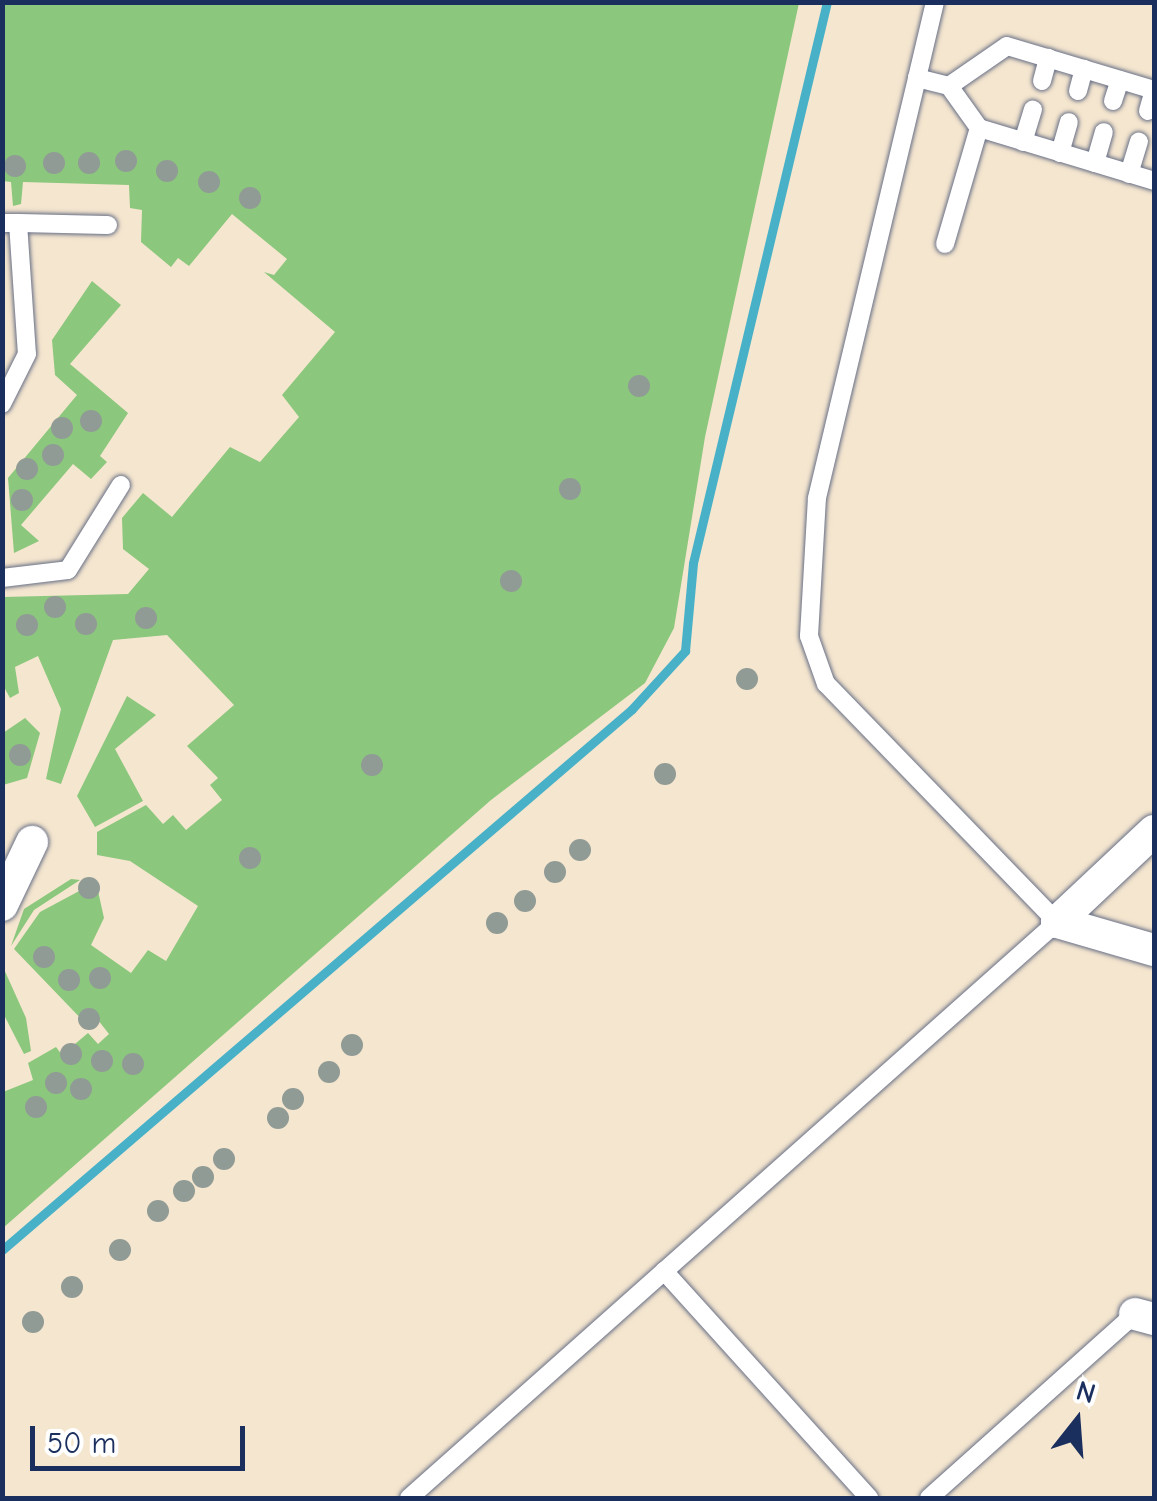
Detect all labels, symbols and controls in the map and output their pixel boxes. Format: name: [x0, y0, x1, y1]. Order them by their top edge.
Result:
north arrow: [1027, 1371, 1127, 1471]
text: N: [1072, 1374, 1099, 1410]
scale bar: [35, 1406, 250, 1468]
text: 50 m: [47, 1426, 116, 1461]

